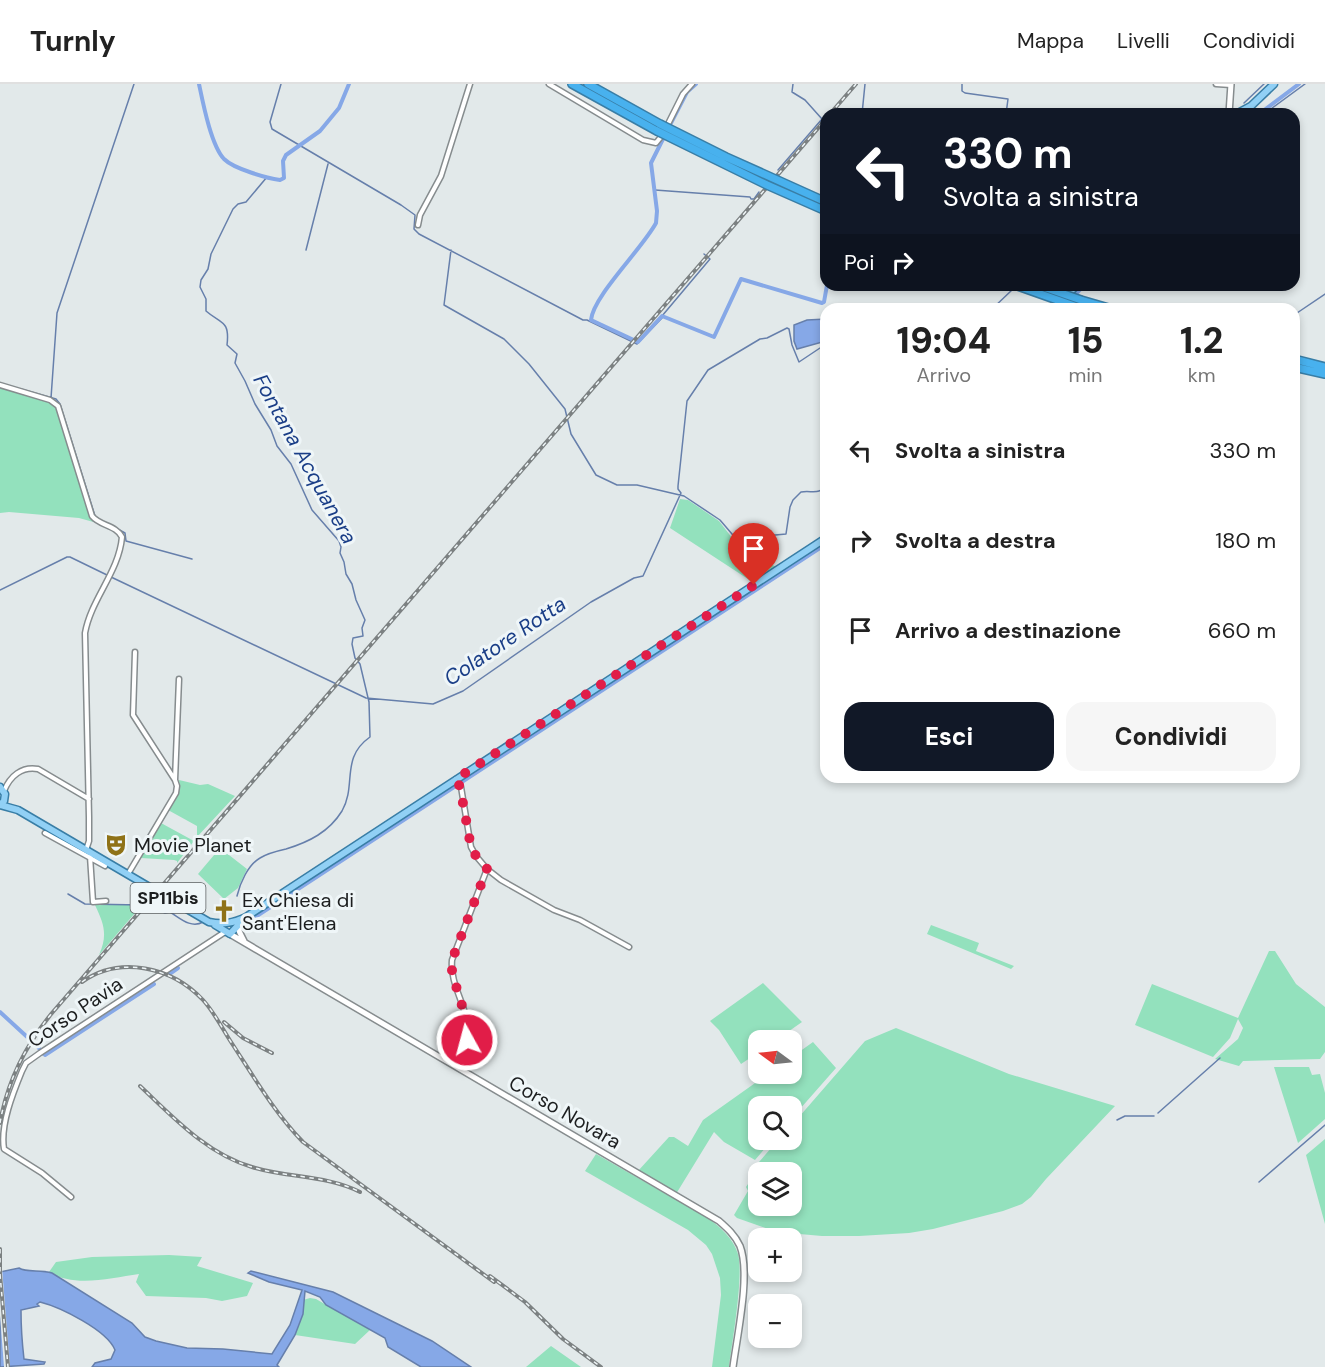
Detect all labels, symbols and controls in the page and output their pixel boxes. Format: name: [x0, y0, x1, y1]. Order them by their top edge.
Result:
text: Turnly: [30, 23, 116, 60]
text: Mappa: [1017, 27, 1084, 55]
text: Livelli: [1117, 27, 1170, 55]
text: Condividi: [1203, 27, 1295, 55]
text: 330 m: [943, 126, 1073, 181]
icon: left: [844, 132, 922, 210]
text: Svolta a sinistra: [943, 179, 1139, 214]
icon: right: [886, 246, 919, 279]
text: Poi: [844, 248, 874, 277]
text: 19:04: [897, 317, 991, 364]
text: 15: [1068, 317, 1103, 364]
text: 1.2: [1180, 317, 1223, 364]
text: Arrivo: [916, 362, 971, 388]
text: min: [1069, 362, 1103, 388]
text: km: [1188, 362, 1216, 388]
water label: Fontana Acquanera: [247, 369, 363, 549]
icon: left: [844, 434, 877, 467]
text: Svolta a sinistra: [895, 436, 1065, 465]
text: 330 m: [1209, 436, 1276, 465]
pin: [728, 523, 779, 585]
icon: right: [844, 524, 877, 557]
text: Svolta a destra: [895, 526, 1056, 555]
text: 180 m: [1215, 526, 1276, 555]
icon: arrive: [737, 532, 770, 565]
water label: Colatore Rotta: [438, 590, 572, 692]
icon: arrive: [844, 614, 877, 647]
text: Arrivo a destinazione: [895, 616, 1121, 645]
text: 660 m: [1208, 616, 1276, 645]
button: Esci: [844, 702, 1054, 771]
button: Condividi: [1066, 702, 1276, 771]
theatre icon: Movie Planet: [103, 832, 129, 858]
place label: Movie Planet: [134, 832, 252, 858]
road number: SP11bis: [130, 883, 206, 913]
place label: Ex Chiesa di Sant'Elena: [242, 887, 354, 936]
church icon: Ex Chiesa di Sant'Elena: [211, 898, 237, 924]
street label: Corso Pavia: [23, 971, 127, 1053]
position arrow: [435, 1008, 499, 1072]
north arrow: [748, 1030, 802, 1084]
map controls: [748, 1030, 802, 1348]
street label: Corso Novara: [504, 1069, 626, 1155]
button: search: [748, 1096, 802, 1150]
button: layers: [748, 1162, 802, 1216]
button: +: [748, 1228, 802, 1282]
button: −: [748, 1294, 802, 1348]

